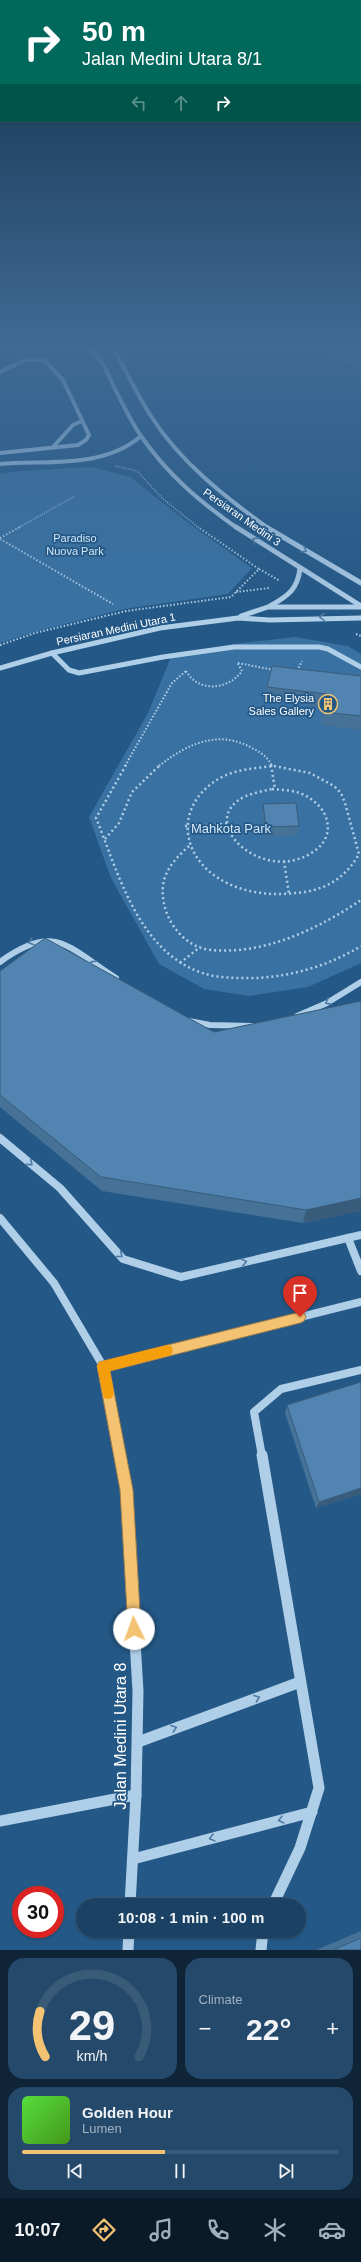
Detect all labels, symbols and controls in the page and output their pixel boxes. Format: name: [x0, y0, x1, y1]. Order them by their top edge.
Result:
icon: right: [16, 16, 68, 68]
text: 50 m: [82, 16, 146, 47]
text: Jalan Medini Utara 8/1: [82, 49, 262, 69]
icon: left: [128, 92, 150, 114]
icon: ahead: [170, 92, 192, 114]
icon: right: [212, 92, 234, 114]
street label: Persiaran Medini 3: [201, 486, 283, 548]
park label: Paradiso Nuova Park: [46, 532, 104, 557]
one-way arrow: [252, 538, 259, 545]
one-way arrow: [300, 545, 307, 552]
street label: Persiaran Medini Utara 1: [55, 610, 177, 648]
one-way arrow: [319, 613, 325, 622]
place label: The Elysia Sales Gallery: [249, 692, 315, 717]
building icon: The Elysia Sales Gallery: [317, 693, 339, 715]
park label: Mahkota Park: [191, 821, 272, 836]
one-way arrow: [28, 938, 35, 946]
one-way arrow: [90, 960, 97, 968]
one-way arrow: [325, 998, 332, 1005]
one-way arrow: [25, 1158, 32, 1165]
one-way arrow: [116, 1251, 123, 1258]
one-way arrow: [241, 1259, 247, 1267]
pin: [283, 1276, 317, 1317]
icon: arrive: [289, 1282, 311, 1304]
position arrow: [113, 1608, 155, 1650]
street label: Jalan Medini Utara 8: [112, 1663, 129, 1809]
one-way arrow: [253, 1694, 260, 1702]
one-way arrow: [171, 1725, 178, 1733]
one-way arrow: [278, 1815, 285, 1824]
one-way arrow: [209, 1833, 216, 1842]
speed limit sign: 30: [12, 1886, 64, 1938]
text: 10:08 · 1 min · 100 m: [118, 1909, 264, 1926]
text: Climate: [199, 1992, 243, 2007]
text: 29: [69, 2001, 115, 2048]
text: 22°: [246, 2013, 291, 2046]
text: −: [199, 2016, 211, 2041]
text: +: [326, 2016, 339, 2041]
text: km/h: [77, 2047, 108, 2063]
text: Golden Hour: [82, 2104, 173, 2121]
text: Lumen: [82, 2121, 122, 2136]
icon: previous: [64, 2160, 86, 2182]
icon: pause: [169, 2160, 191, 2182]
icon: next: [275, 2160, 297, 2182]
icon: directions: [90, 2216, 118, 2244]
icon: music: [147, 2216, 175, 2244]
icon: phone: [204, 2216, 232, 2244]
icon: climate: [261, 2216, 289, 2244]
icon: car: [318, 2216, 346, 2244]
text: 10:07: [15, 2220, 61, 2240]

